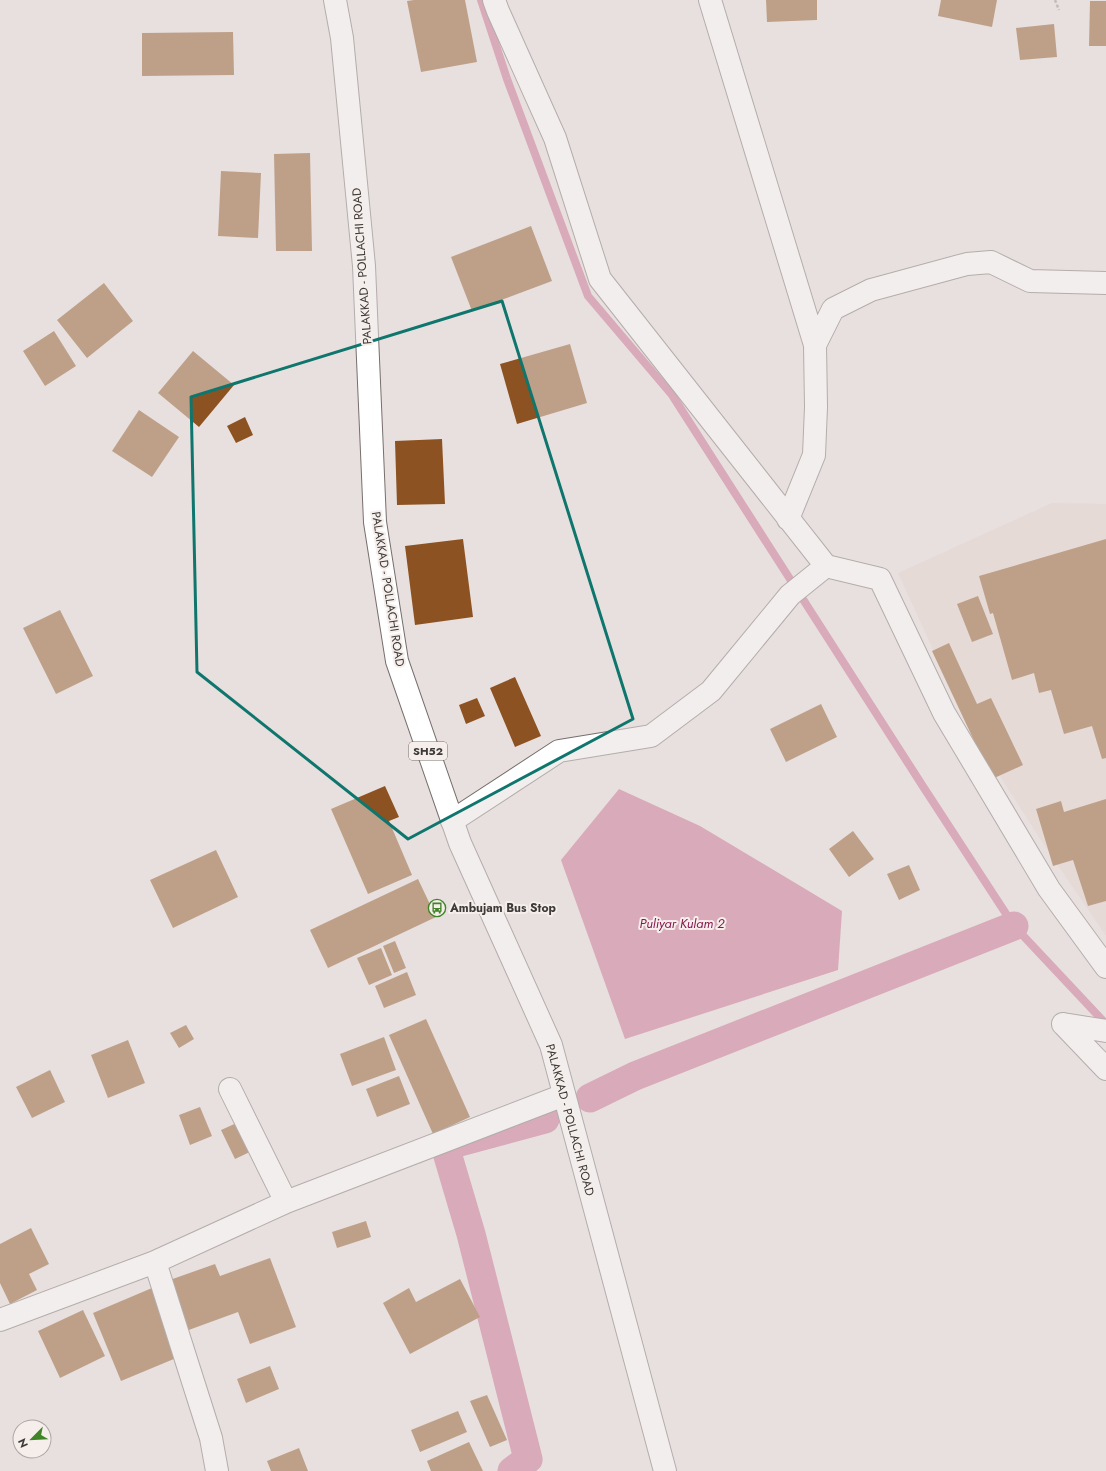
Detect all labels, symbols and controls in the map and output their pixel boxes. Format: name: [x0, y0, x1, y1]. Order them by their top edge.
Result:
street label: PALAKKAD - POLLACHI ROAD: [348, 187, 376, 345]
street label: PALAKKAD - POLLACHI ROAD: [367, 510, 409, 668]
road number: SH52: [409, 742, 447, 760]
bus stop icon: Ambujam Bus Stop: [427, 898, 447, 918]
place label: Ambujam Bus Stop: [449, 899, 556, 917]
water label: Puliyar Kulam 2: [640, 914, 725, 933]
street label: PALAKKAD - POLLACHI ROAD: [541, 1042, 599, 1198]
north arrow: [12, 1419, 52, 1459]
text: N: [14, 1436, 32, 1450]

